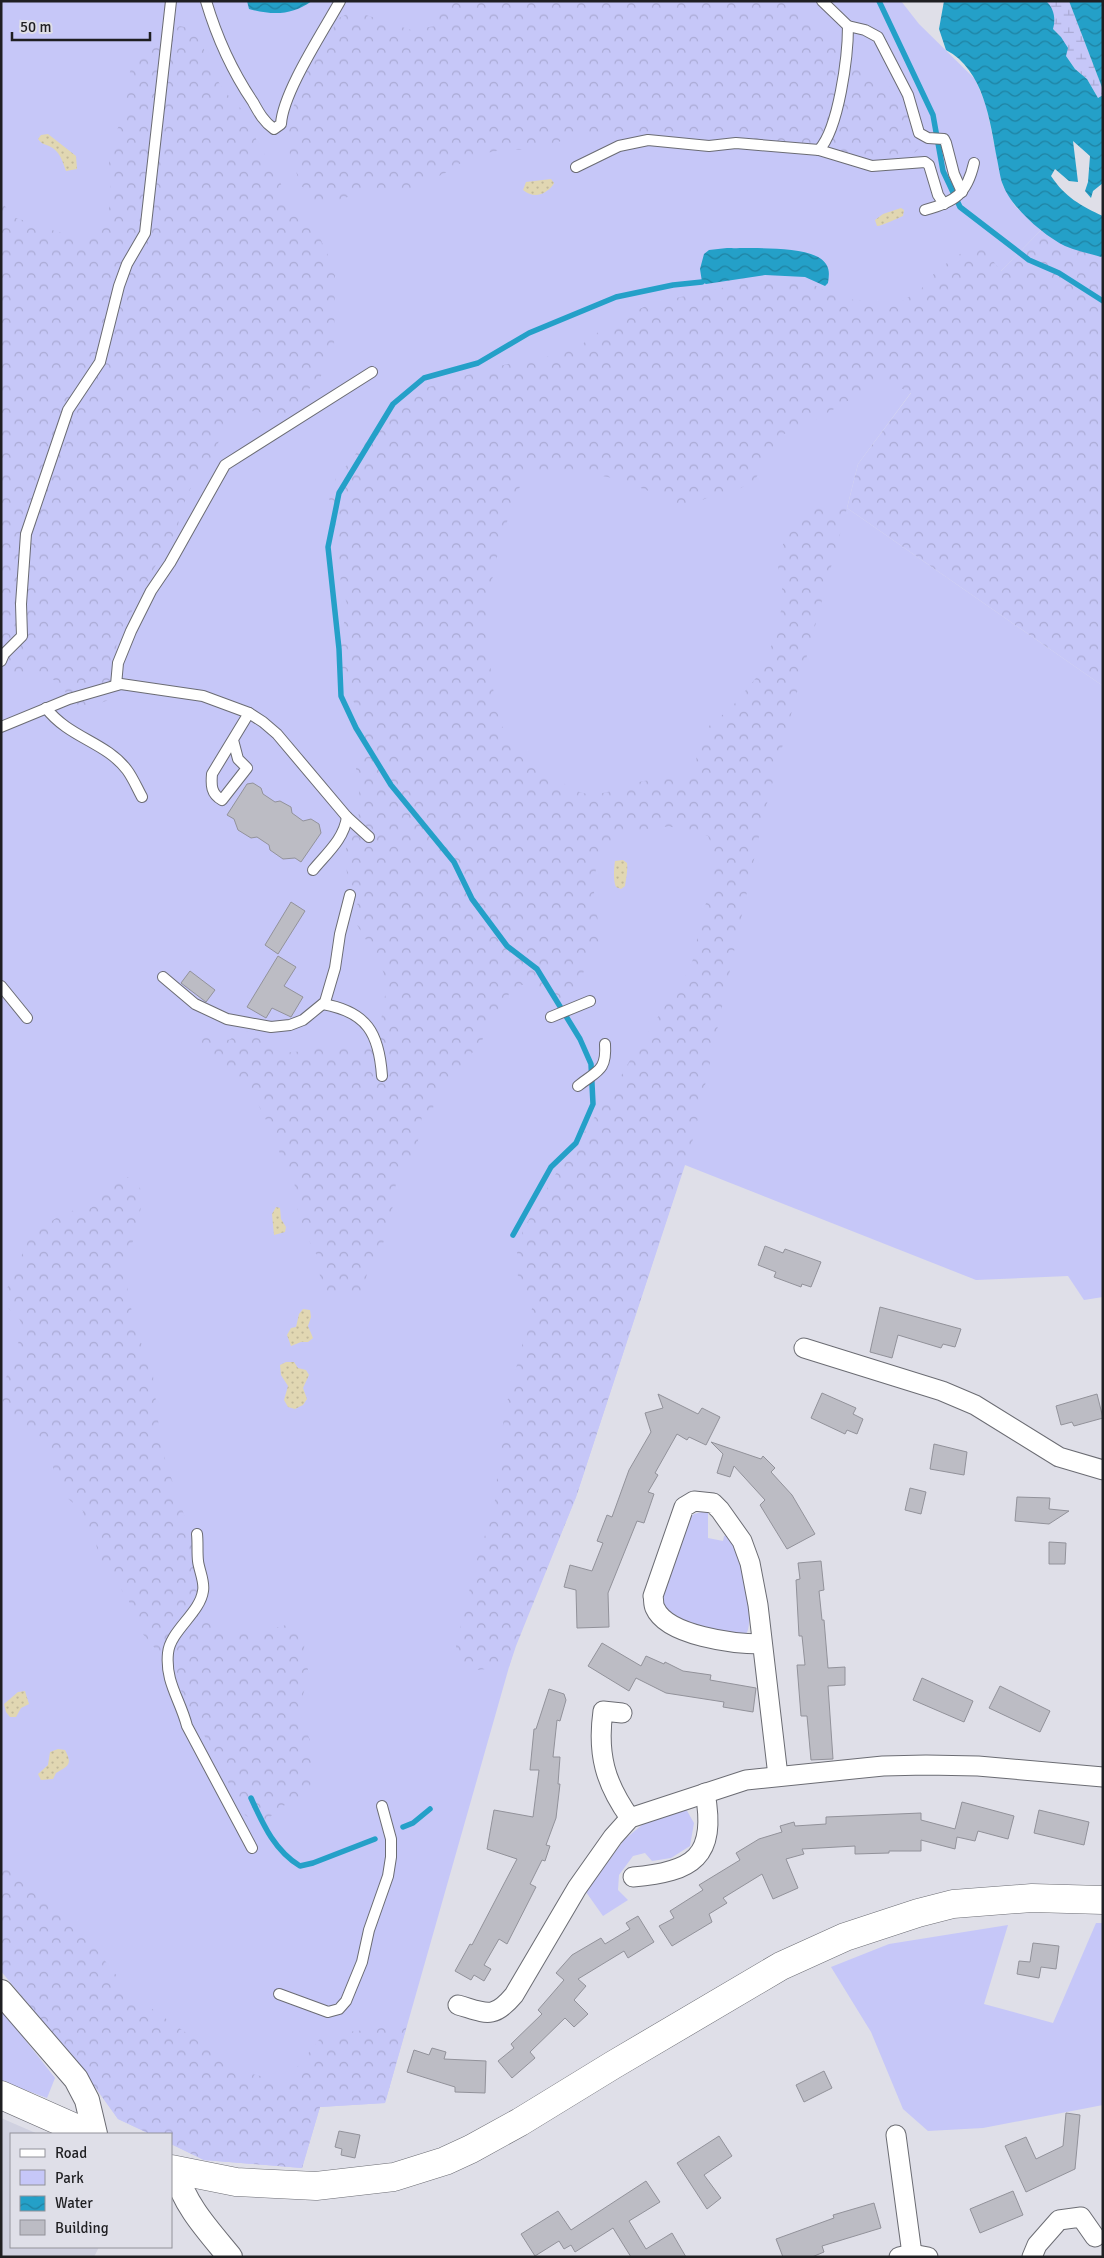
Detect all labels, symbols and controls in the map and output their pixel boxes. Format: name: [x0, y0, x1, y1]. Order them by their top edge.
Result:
scale bar: [12, 10, 150, 42]
text: 50 m: [20, 18, 51, 36]
legend: [10, 2133, 172, 2248]
text: Road: [55, 2144, 87, 2162]
text: Park: [55, 2169, 84, 2187]
text: Water: [55, 2194, 93, 2212]
text: Building: [55, 2219, 109, 2237]

